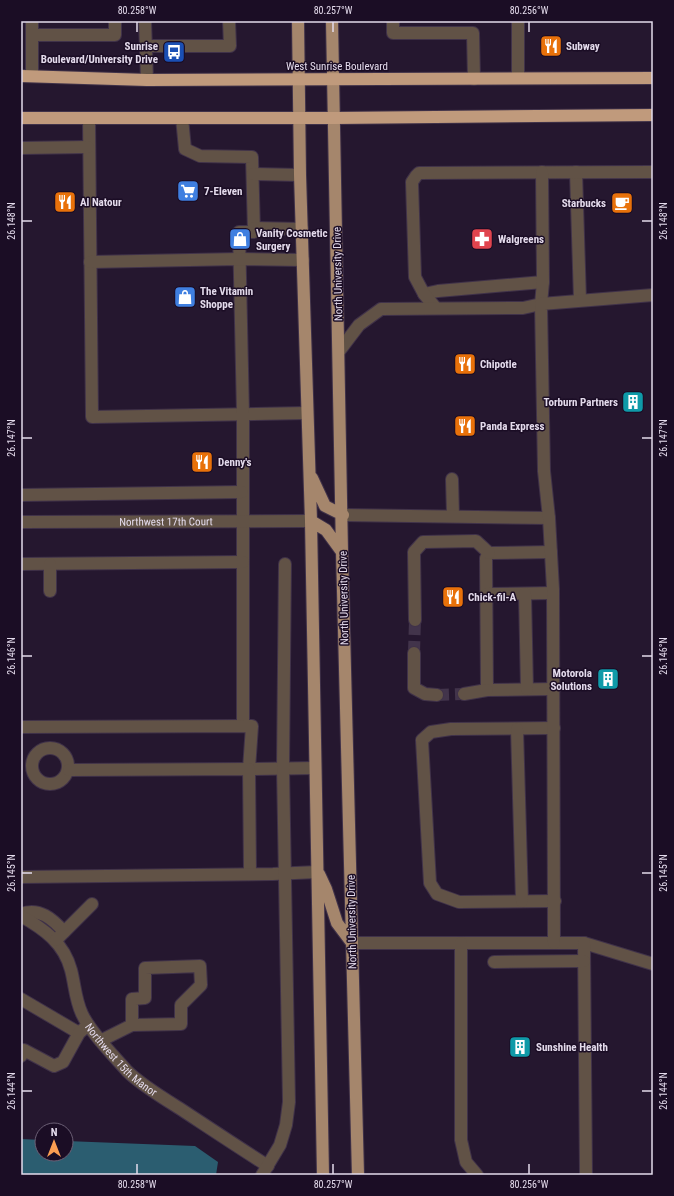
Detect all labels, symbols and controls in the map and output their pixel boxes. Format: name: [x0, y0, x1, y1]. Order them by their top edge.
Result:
text: 80.258°W: [118, 5, 157, 16]
text: 80.257°W: [314, 5, 353, 16]
text: 80.256°W: [510, 5, 549, 16]
restaurant icon: Subway: [538, 33, 564, 59]
bus stop icon: Sunrise Boulevard/University Drive: [161, 39, 187, 65]
place label: Sunrise Boulevard/University Drive: [41, 40, 158, 66]
place label: Subway: [566, 40, 600, 53]
street label: West Sunrise Boulevard: [286, 60, 388, 73]
supermarket icon: 7-Eleven: [175, 178, 201, 204]
place label: 7-Eleven: [204, 185, 242, 198]
restaurant icon: Al Natour: [52, 189, 78, 215]
cafe icon: Starbucks: [609, 190, 635, 216]
place label: Al Natour: [80, 196, 122, 209]
place label: Starbucks: [562, 197, 606, 210]
text: 26.148°N: [6, 202, 17, 240]
text: 26.148°N: [658, 202, 669, 240]
shop icon: Vanity Cosmetic Surgery: [227, 226, 253, 252]
pharmacy icon: Walgreens: [469, 226, 495, 252]
place label: Vanity Cosmetic Surgery: [256, 227, 328, 253]
street label: North University Drive: [331, 227, 345, 321]
place label: Walgreens: [498, 233, 544, 246]
shop icon: The Vitamin Shoppe: [172, 284, 198, 310]
place label: The Vitamin Shoppe: [200, 285, 253, 311]
restaurant icon: Chipotle: [452, 351, 478, 377]
place label: Chipotle: [480, 358, 517, 371]
building icon: Torburn Partners: [620, 389, 646, 415]
place label: Torburn Partners: [544, 396, 618, 409]
restaurant icon: Panda Express: [452, 413, 478, 439]
text: 26.147°N: [6, 419, 17, 457]
text: 26.147°N: [658, 419, 669, 457]
place label: Panda Express: [480, 420, 545, 433]
restaurant icon: Denny's: [189, 449, 215, 475]
place label: Denny's: [218, 456, 252, 469]
street label: Northwest 17th Court: [119, 515, 213, 528]
street label: North University Drive: [337, 551, 351, 645]
restaurant icon: Chick-fil-A: [440, 584, 466, 610]
place label: Chick-fil-A: [468, 591, 516, 604]
text: 26.146°N: [6, 637, 17, 675]
text: 26.146°N: [658, 637, 669, 675]
building icon: Motorola Solutions: [595, 666, 621, 692]
place label: Motorola Solutions: [550, 667, 592, 693]
text: 26.145°N: [6, 854, 17, 892]
text: 26.145°N: [658, 854, 669, 892]
street label: North University Drive: [345, 875, 359, 969]
street label: Northwest 15th Manor: [83, 1021, 160, 1099]
building icon: Sunshine Health: [507, 1034, 533, 1060]
place label: Sunshine Health: [536, 1041, 608, 1054]
text: 26.144°N: [6, 1072, 17, 1110]
text: 26.144°N: [658, 1072, 669, 1110]
north arrow: [34, 1122, 74, 1162]
text: N: [51, 1126, 58, 1139]
text: 80.258°W: [118, 1179, 157, 1190]
text: 80.257°W: [314, 1179, 353, 1190]
text: 80.256°W: [510, 1179, 549, 1190]

